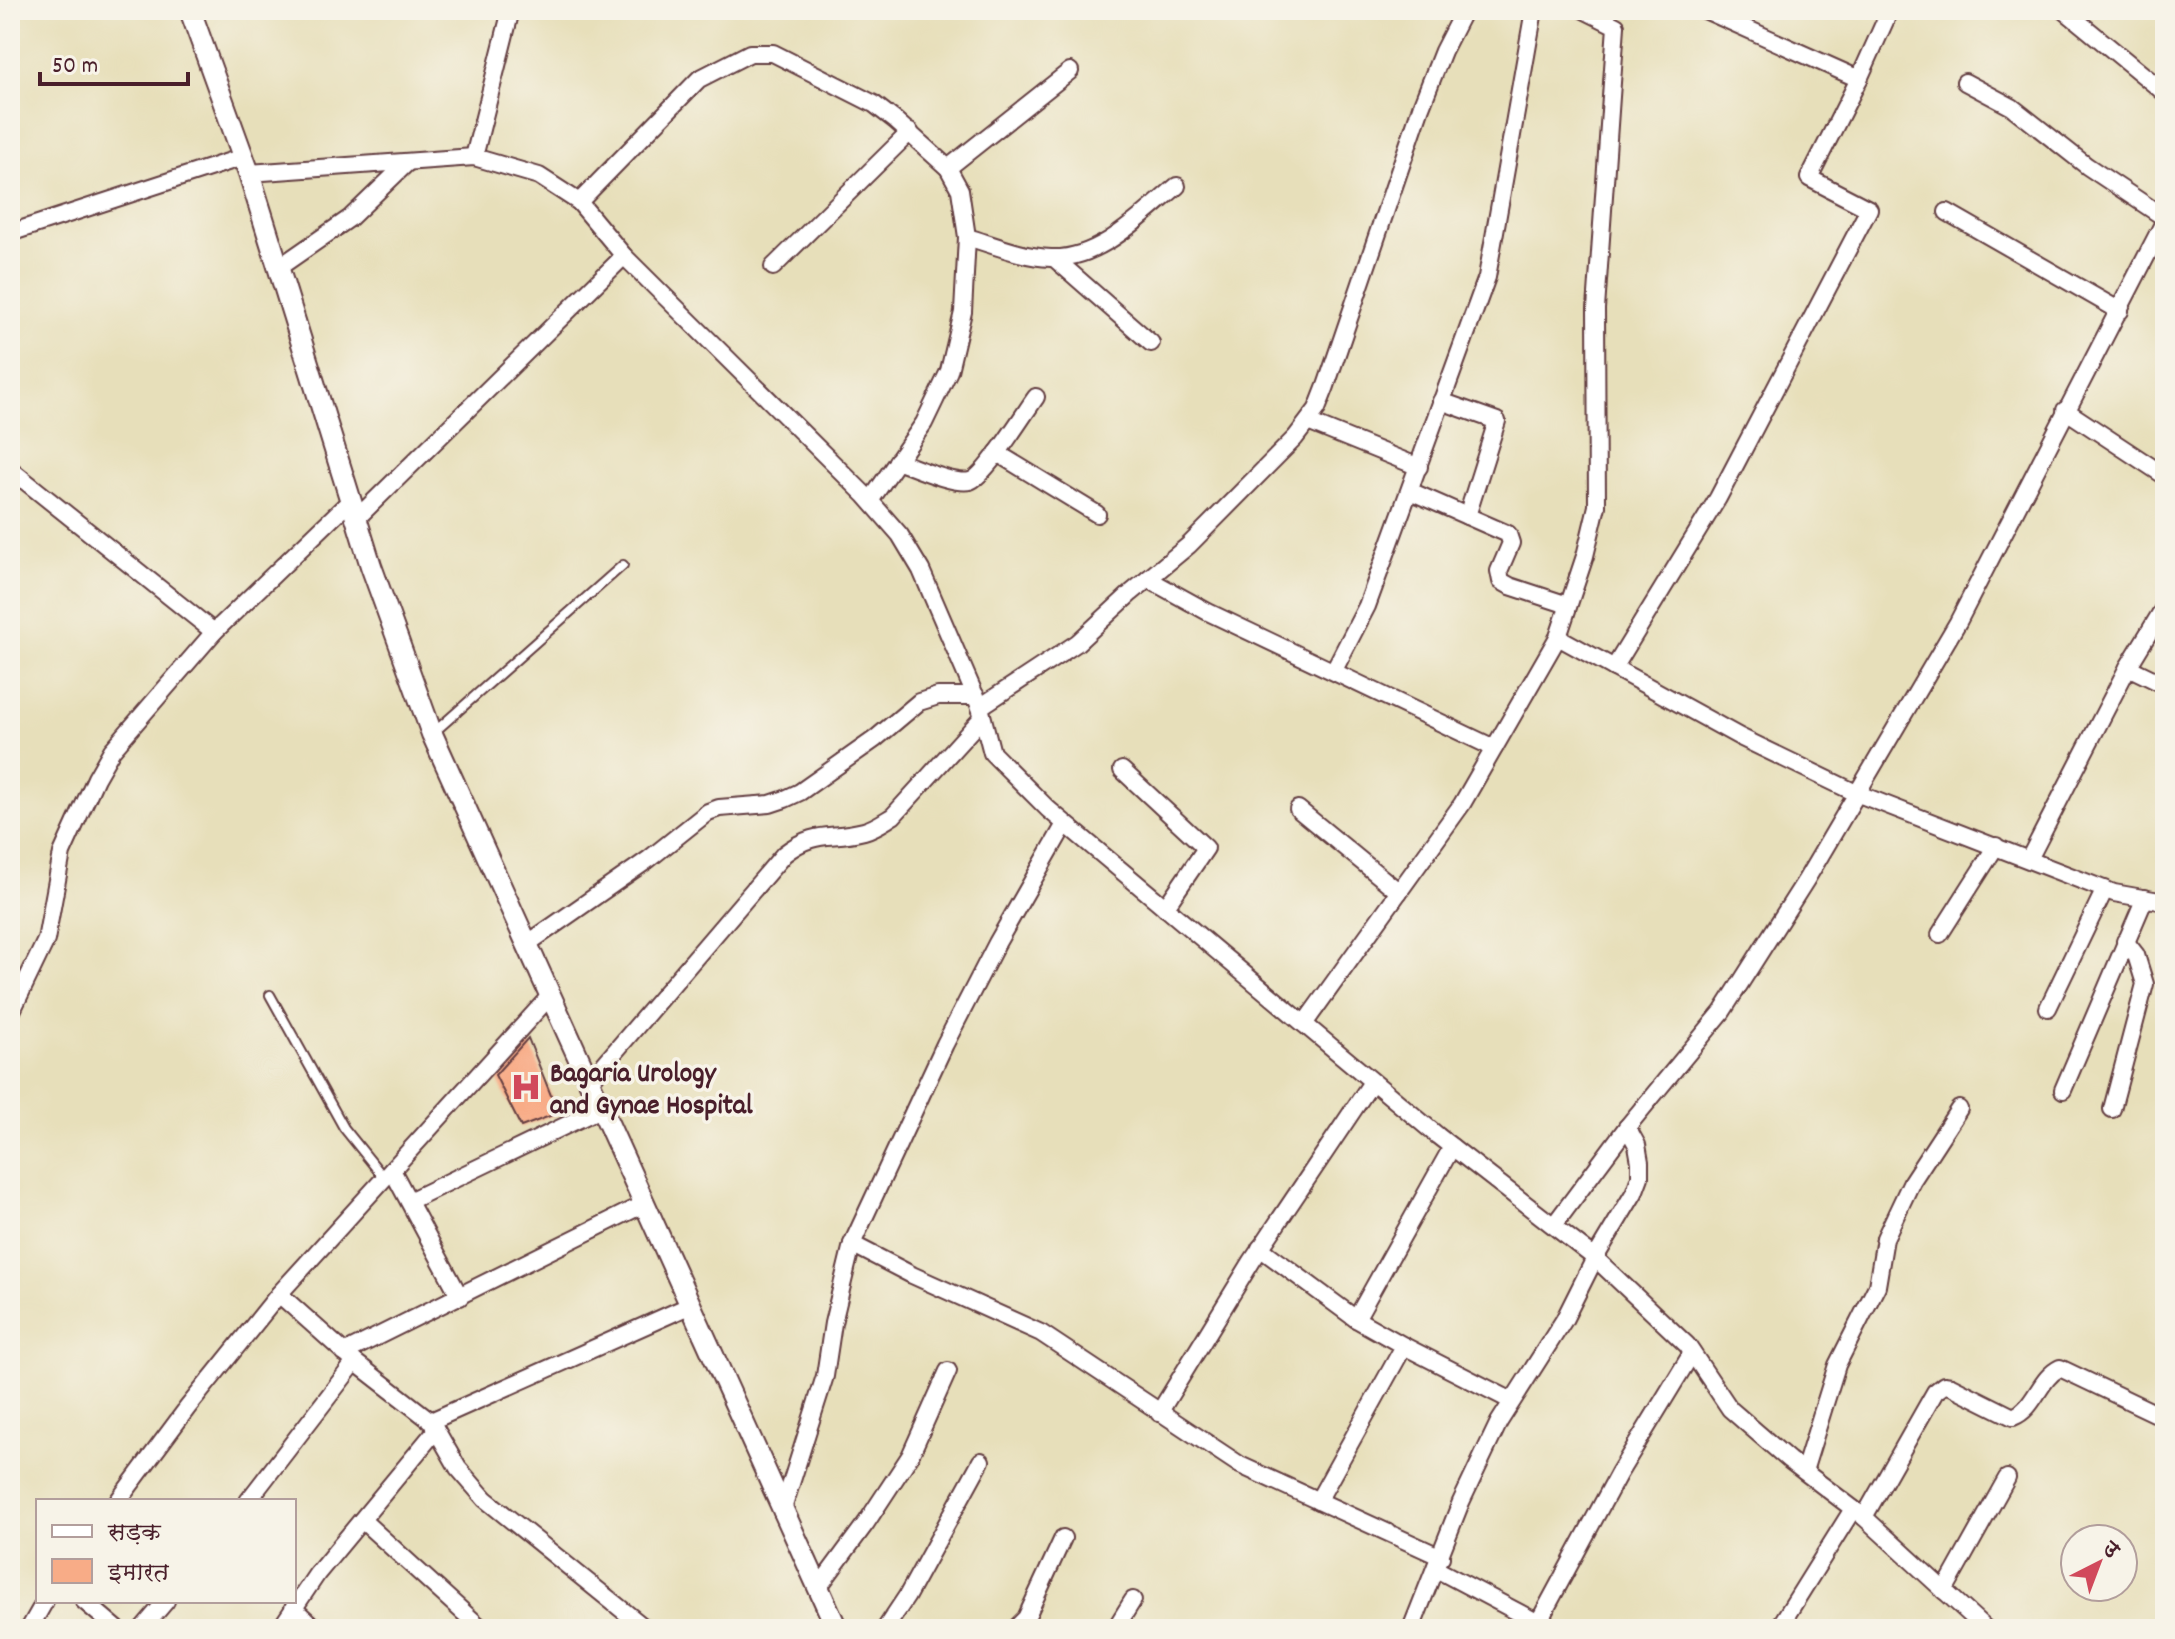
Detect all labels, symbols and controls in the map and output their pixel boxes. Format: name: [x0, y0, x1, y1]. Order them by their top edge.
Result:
scale bar: [40, 36, 188, 86]
text: 50 m: [52, 50, 98, 84]
place label: Bagaria Urology and Gynae Hospital: [550, 1056, 753, 1128]
hospital icon: Bagaria Urology and Gynae Hospital: [509, 1070, 543, 1104]
legend: [36, 1499, 296, 1603]
text: सड़क: [107, 1517, 162, 1551]
north arrow: [2059, 1523, 2139, 1603]
text: उ: [2094, 1534, 2126, 1567]
text: इमारत: [107, 1557, 170, 1591]

